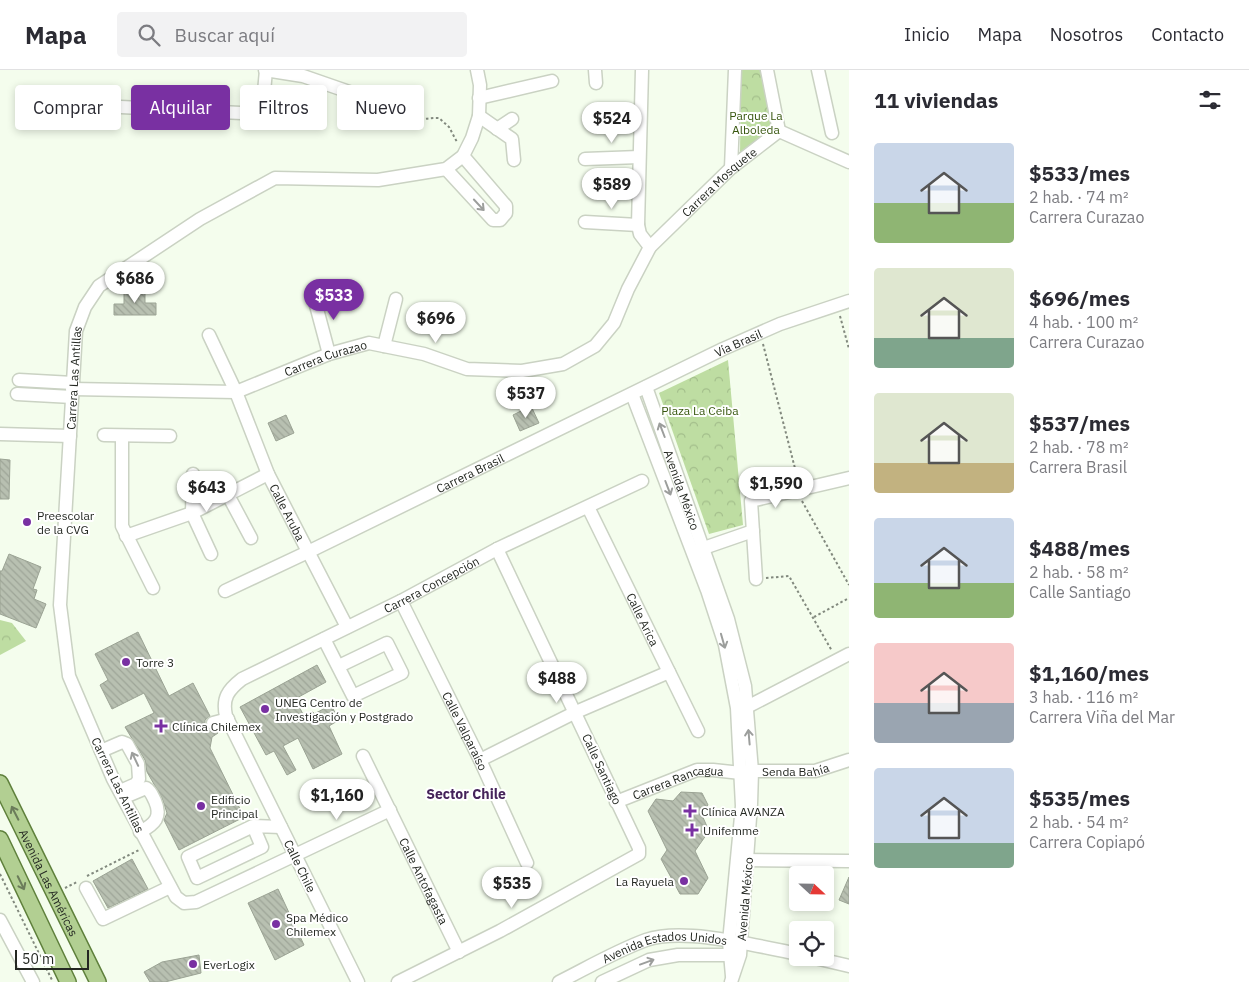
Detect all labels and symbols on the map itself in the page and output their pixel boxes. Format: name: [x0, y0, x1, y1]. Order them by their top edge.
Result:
pin: $524: [582, 102, 642, 144]
park label: Parque La Alboleda: [729, 108, 783, 137]
street label: Carrera Mosquete: [678, 143, 760, 220]
pin: $589: [582, 168, 642, 210]
one-way arrow: [473, 199, 485, 211]
pin: $686: [105, 262, 165, 304]
pin: $533: [304, 278, 364, 321]
pin: $696: [406, 302, 466, 344]
street label: Carrera Las Antillas: [63, 323, 85, 430]
street label: Vía Brasil: [712, 325, 764, 360]
street label: Carrera Curazao: [282, 336, 369, 379]
pin: $537: [496, 376, 556, 419]
park label: Plaza La Ceiba: [661, 403, 739, 418]
one-way arrow: [657, 423, 666, 438]
street label: Avenida México: [661, 448, 703, 532]
street label: Carrera Brasil: [434, 450, 506, 496]
pin: $1,590: [735, 466, 817, 509]
pin: $643: [177, 470, 237, 513]
one-way arrow: [664, 480, 673, 495]
street label: Calle Aruba: [267, 481, 309, 544]
place label: Preescolar de la CVG: [37, 508, 95, 537]
marker: Preescolar de la CVG: [21, 516, 33, 528]
street label: Carrera Concepción: [381, 553, 482, 616]
street label: Calle Arica: [624, 590, 663, 649]
one-way arrow: [719, 633, 728, 649]
place label: Torre 3: [136, 655, 174, 670]
marker: Torre 3: [120, 656, 132, 668]
pin: $488: [527, 662, 587, 704]
street label: Calle Valparaíso: [440, 689, 491, 773]
place label: UNEG Centro de Investigación y Postgrado: [275, 695, 413, 724]
marker: UNEG Centro de Investigación y Postgrado: [259, 703, 271, 715]
marker: Clínica Chilemex: [154, 719, 168, 733]
place label: Clínica Chilemex: [172, 719, 261, 734]
one-way arrow: [744, 729, 754, 745]
street label: Calle Santiago: [579, 731, 625, 807]
street label: Carrera Las Antillas: [88, 735, 148, 835]
one-way arrow: [129, 752, 139, 767]
street label: Senda Bahía: [762, 759, 831, 779]
street label: Carrera Rancagua: [630, 762, 725, 802]
pin: $1,160: [296, 778, 378, 821]
district label: Sector Chile: [426, 785, 506, 803]
place label: Edificio Principal: [211, 792, 258, 821]
marker: Edificio Principal: [195, 800, 207, 812]
marker: Clínica AVANZA: [683, 804, 697, 818]
place label: Clínica AVANZA: [701, 804, 785, 819]
one-way arrow: [10, 806, 19, 821]
marker: Unifemme: [685, 823, 699, 837]
place label: Unifemme: [703, 823, 759, 838]
street label: Avenida Las Américas: [16, 827, 82, 939]
street label: Calle Antofagasta: [397, 835, 452, 927]
street label: Calle Chile: [281, 837, 319, 895]
street label: Avenida México: [734, 856, 756, 941]
pin: $535: [482, 866, 542, 909]
north arrow: [789, 866, 834, 911]
place label: La Rayuela: [616, 874, 675, 889]
one-way arrow: [17, 875, 26, 890]
marker: La Rayuela: [678, 875, 690, 887]
place label: Spa Médico Chilemex: [286, 910, 348, 939]
marker: Spa Médico Chilemex: [270, 918, 282, 930]
street label: Avenida Estados Unidos: [599, 928, 729, 966]
scale bar: [15, 947, 89, 970]
place label: EverLogix: [203, 957, 255, 972]
one-way arrow: [638, 957, 654, 966]
marker: EverLogix: [187, 958, 199, 970]

